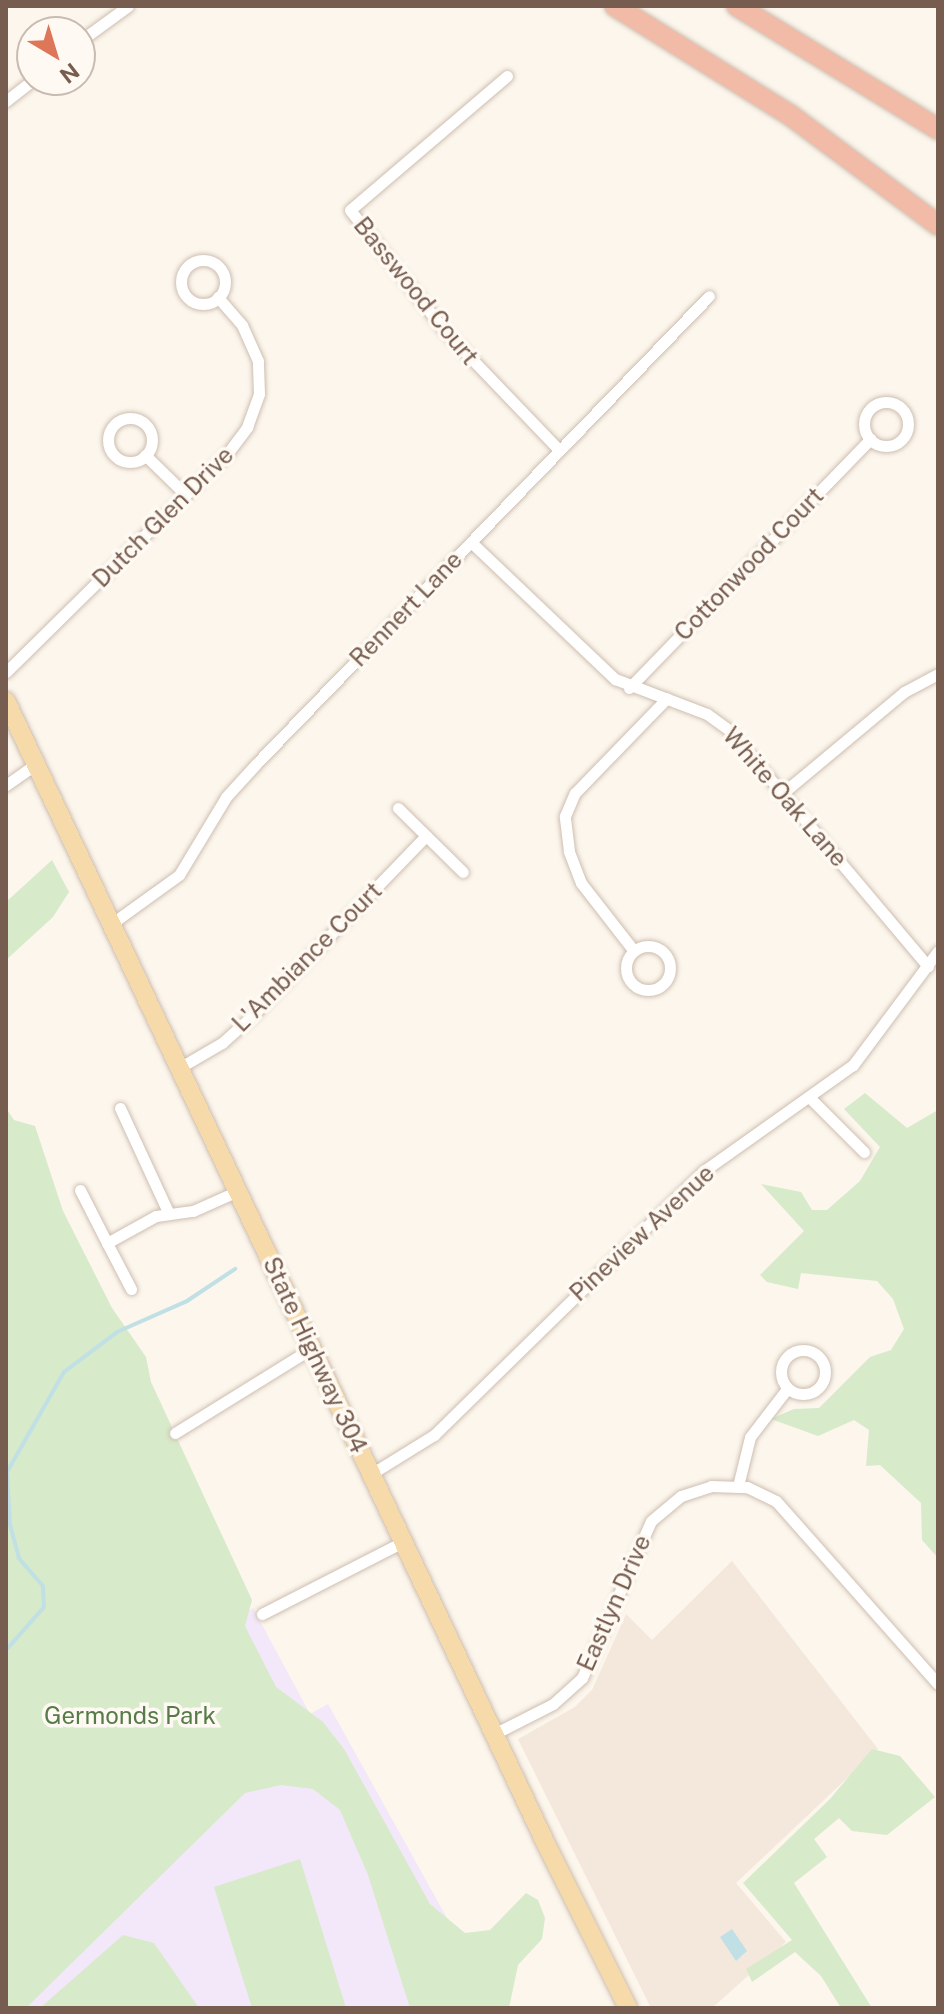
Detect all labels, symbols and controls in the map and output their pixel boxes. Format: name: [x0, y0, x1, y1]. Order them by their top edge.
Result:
north arrow: [16, 16, 96, 96]
text: N: [55, 58, 84, 89]
street label: Basswood Court: [348, 211, 484, 371]
street label: Dutch Glen Drive: [87, 441, 239, 593]
street label: Cottonwood Court: [669, 481, 829, 647]
street label: Rennert Lane: [344, 545, 468, 673]
street label: White Oak Lane: [717, 721, 853, 873]
street label: L'Ambiance Court: [226, 876, 388, 1038]
street label: Pineview Avenue: [564, 1159, 720, 1307]
street label: State Highway 304: [257, 1252, 373, 1458]
street label: Eastlyn Drive: [571, 1531, 657, 1675]
park label: Germonds Park: [44, 1702, 216, 1730]

